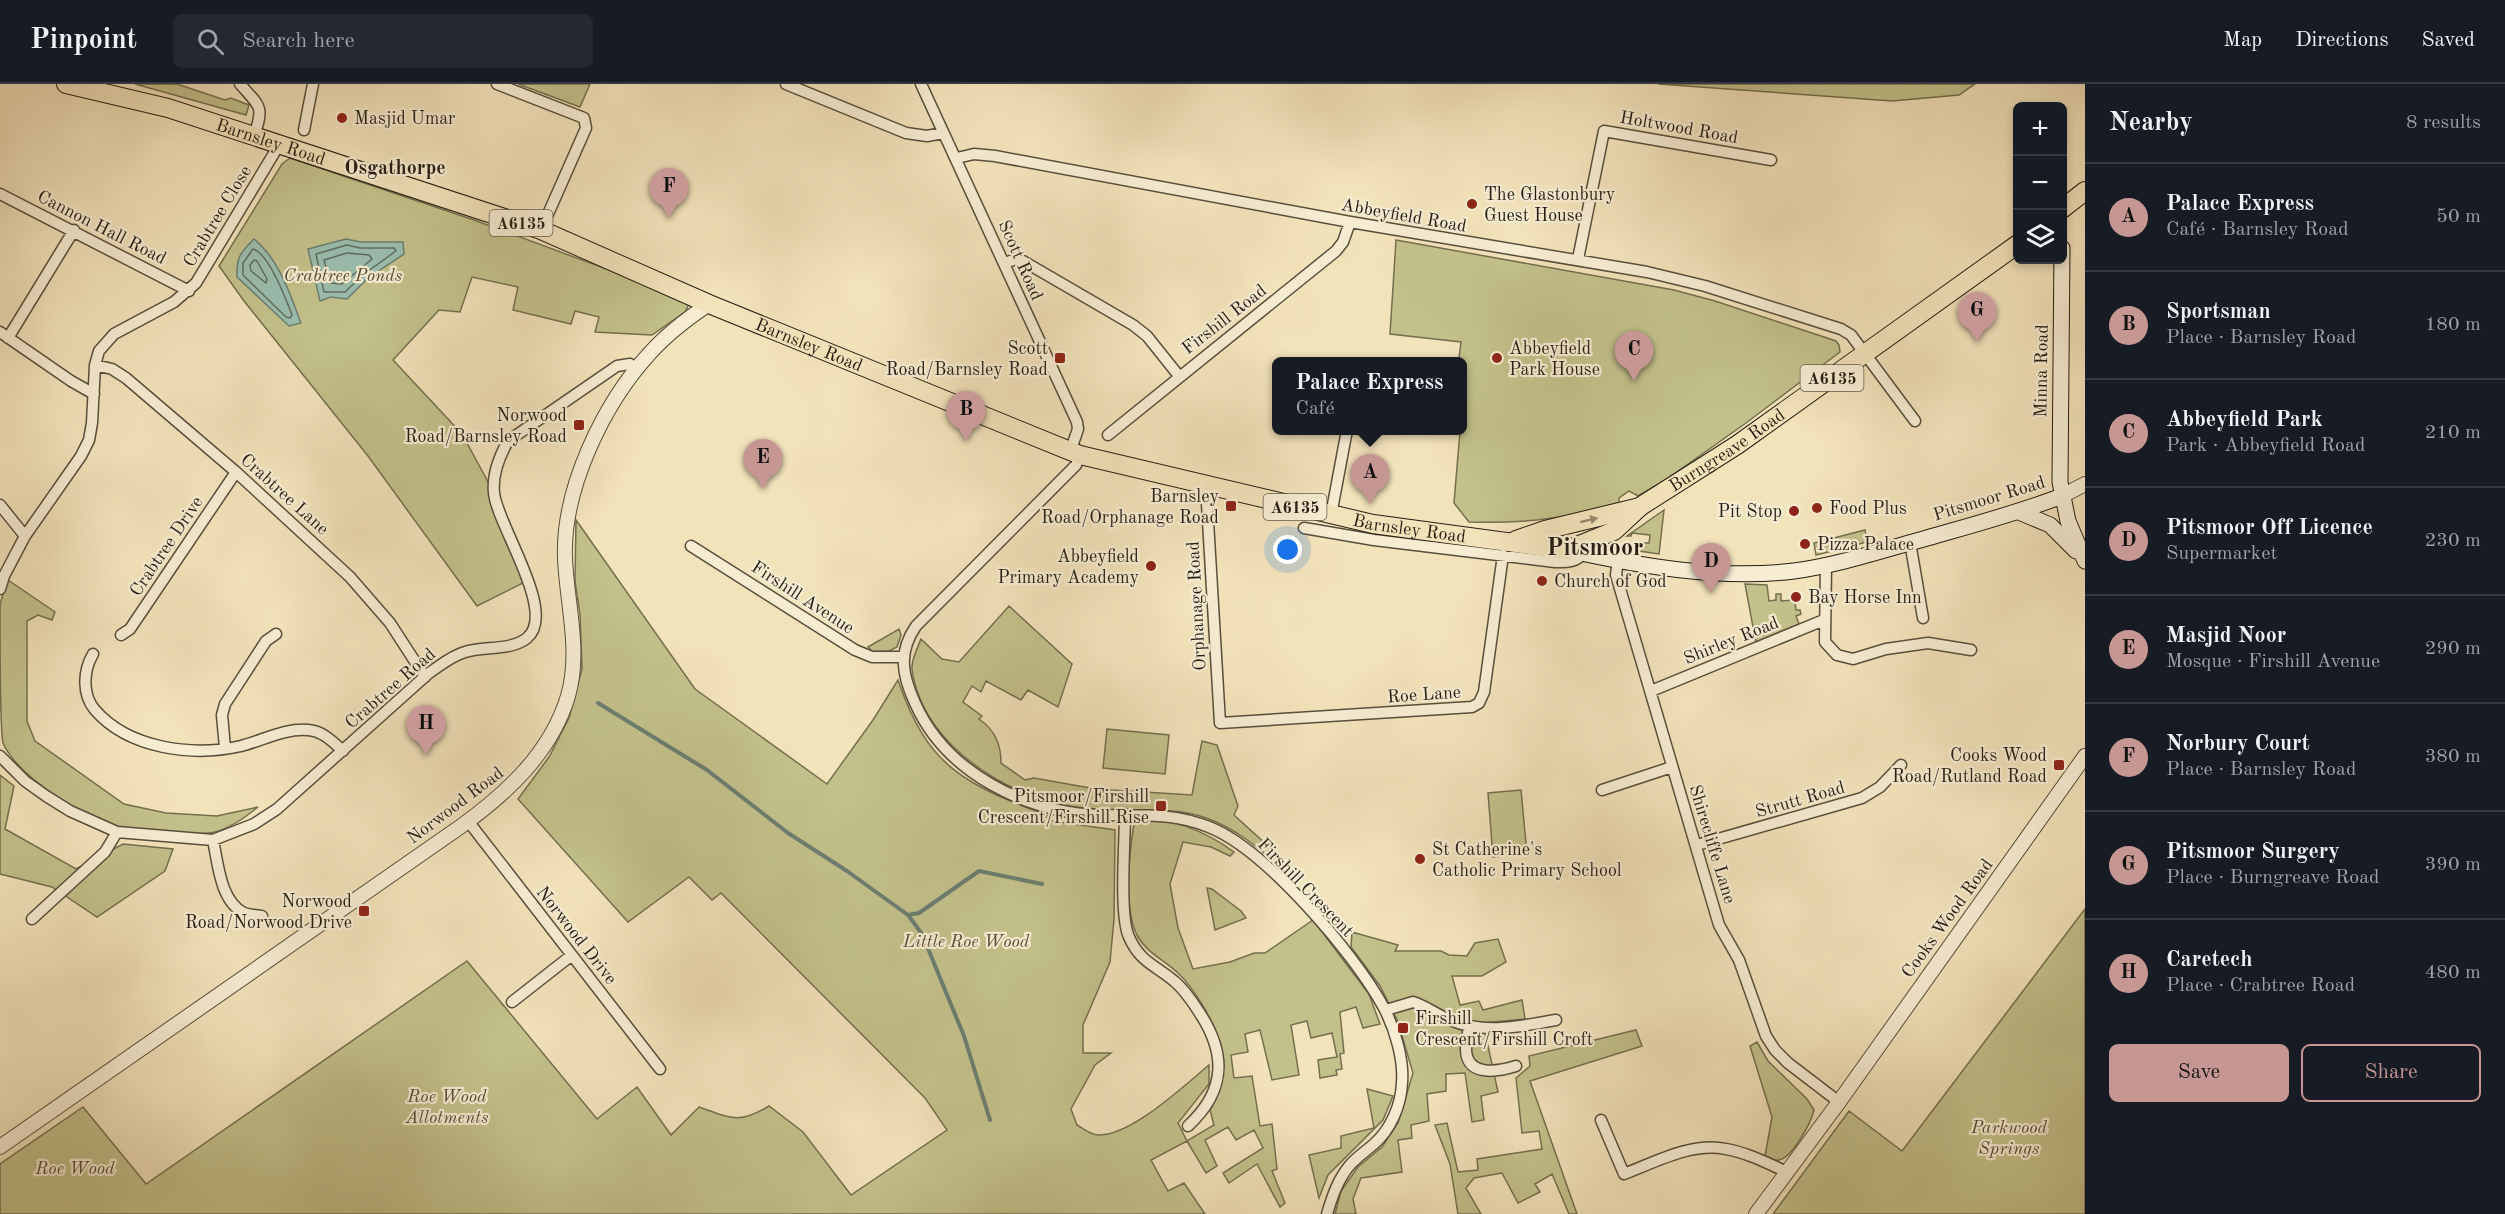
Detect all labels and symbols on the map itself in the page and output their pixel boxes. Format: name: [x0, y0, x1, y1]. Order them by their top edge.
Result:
street label: Holtwood Road: [1618, 109, 1739, 147]
place label: Masjid Umar: [354, 110, 456, 128]
marker: Masjid Umar: [335, 111, 349, 125]
street label: Barnsley Road: [213, 116, 328, 169]
district label: Osgathorpe: [344, 159, 446, 179]
street label: Crabtree Close: [181, 163, 255, 270]
pin: F: [650, 168, 688, 218]
place label: The Glastonbury Guest House: [1484, 186, 1616, 225]
street label: Cannon Hall Road: [34, 188, 169, 268]
street label: Abbeyfield Road: [1340, 196, 1468, 236]
marker: The Glastonbury Guest House: [1465, 197, 1479, 211]
road number: A6135: [490, 210, 552, 236]
street label: Scott Road: [994, 218, 1046, 303]
park label: Crabtree Ponds: [284, 267, 403, 285]
street label: Firshill Road: [1179, 281, 1270, 358]
pin: G: [1958, 292, 1996, 342]
street label: Barnsley Road: [753, 316, 865, 376]
street label: Minna Road: [2032, 324, 2052, 418]
pin: C: [1614, 332, 1654, 381]
place label: Scott Road/Barnsley Road: [886, 340, 1048, 379]
place label: Abbeyfield Park House: [1509, 340, 1600, 379]
marker: Scott Road/Barnsley Road: [1053, 351, 1067, 365]
marker: Abbeyfield Park House: [1490, 351, 1504, 365]
road number: A6135: [1800, 365, 1864, 391]
pin: B: [946, 392, 986, 441]
street label: Burngreave Road: [1666, 406, 1789, 496]
place label: Norwood Road/Barnsley Road: [405, 407, 567, 446]
marker: Norwood Road/Barnsley Road: [572, 418, 586, 432]
pin: E: [744, 440, 783, 489]
street label: Crabtree Lane: [237, 451, 332, 539]
pin: A: [1350, 454, 1390, 504]
street label: Pitsmoor Road: [1931, 473, 2047, 525]
place label: Barnsley Road/Orphanage Road: [1041, 488, 1219, 527]
street label: Crabtree Drive: [127, 493, 207, 600]
road number: A6135: [1264, 494, 1326, 520]
marker: Barnsley Road/Orphanage Road: [1224, 499, 1238, 513]
place label: Food Plus: [1829, 500, 1907, 518]
marker: Food Plus: [1810, 501, 1824, 515]
place label: Pit Stop: [1718, 503, 1782, 521]
marker: Pit Stop: [1787, 504, 1801, 518]
street label: Barnsley Road: [1351, 512, 1467, 546]
one-way arrow: [1579, 515, 1598, 525]
your location: [1273, 535, 1302, 564]
place label: Pizza Palace: [1817, 536, 1914, 554]
district label: Pitsmoor: [1547, 537, 1643, 561]
marker: Pizza Palace: [1798, 537, 1812, 551]
street label: Orphanage Road: [1185, 541, 1209, 671]
pin: D: [1692, 544, 1730, 593]
place label: Abbeyfield Primary Academy: [997, 548, 1139, 587]
street label: Firshill Avenue: [748, 558, 857, 638]
marker: Abbeyfield Primary Academy: [1144, 559, 1158, 573]
place label: Church of God: [1554, 573, 1667, 591]
marker: Church of God: [1535, 574, 1549, 588]
place label: Bay Horse Inn: [1808, 589, 1922, 607]
marker: Bay Horse Inn: [1789, 590, 1803, 604]
street label: Shirley Road: [1681, 614, 1782, 668]
street label: Crabtree Road: [342, 645, 439, 733]
street label: Roe Lane: [1386, 683, 1462, 707]
pin: H: [406, 706, 446, 755]
place label: Cooks Wood Road/Rutland Road: [1892, 747, 2047, 786]
marker: Cooks Wood Road/Rutland Road: [2052, 758, 2066, 772]
street label: Norwood Road: [404, 764, 507, 848]
street label: Strutt Road: [1753, 779, 1847, 821]
street label: Shirecliffe Lane: [1685, 783, 1739, 906]
place label: Pitsmoor/Firshill Crescent/Firshill Rise: [978, 788, 1149, 827]
marker: Pitsmoor/Firshill Crescent/Firshill Rise: [1154, 799, 1168, 813]
street label: Firshill Crescent: [1254, 835, 1357, 940]
place label: St Catherine's Catholic Primary School: [1432, 841, 1622, 880]
marker: St Catherine's Catholic Primary School: [1413, 852, 1427, 866]
street label: Cooks Wood Road: [1899, 856, 1997, 981]
street label: Norwood Drive: [533, 883, 620, 988]
place label: Norwood Road/Norwood Drive: [185, 893, 352, 932]
marker: Norwood Road/Norwood Drive: [357, 904, 371, 918]
park label: Little Roe Wood: [902, 933, 1030, 951]
place label: Firshill Crescent/Firshill Croft: [1415, 1010, 1593, 1049]
marker: Firshill Crescent/Firshill Croft: [1396, 1021, 1410, 1035]
park label: Roe Wood Allotments: [404, 1088, 489, 1127]
park label: Parkwood Springs: [1970, 1119, 2048, 1158]
park label: Roe Wood: [34, 1160, 115, 1178]

